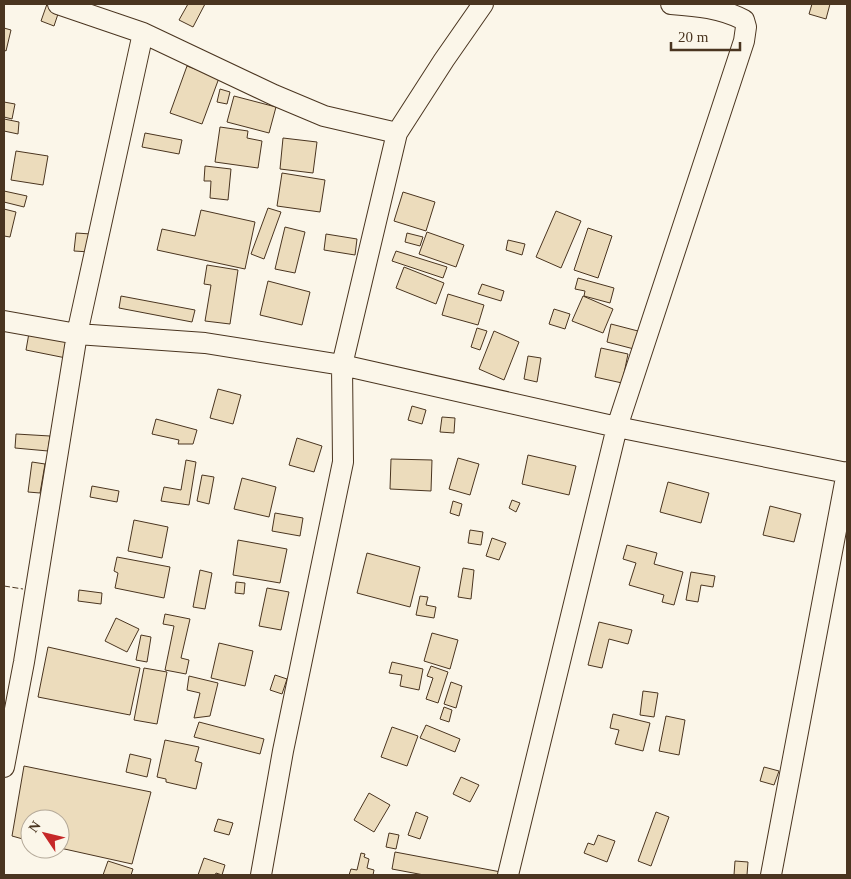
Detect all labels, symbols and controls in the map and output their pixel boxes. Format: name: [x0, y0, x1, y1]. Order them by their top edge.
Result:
scale bar: [671, 20, 740, 52]
text: 20 m: [678, 29, 709, 45]
north arrow: [20, 809, 70, 859]
text: N: [26, 818, 44, 835]

